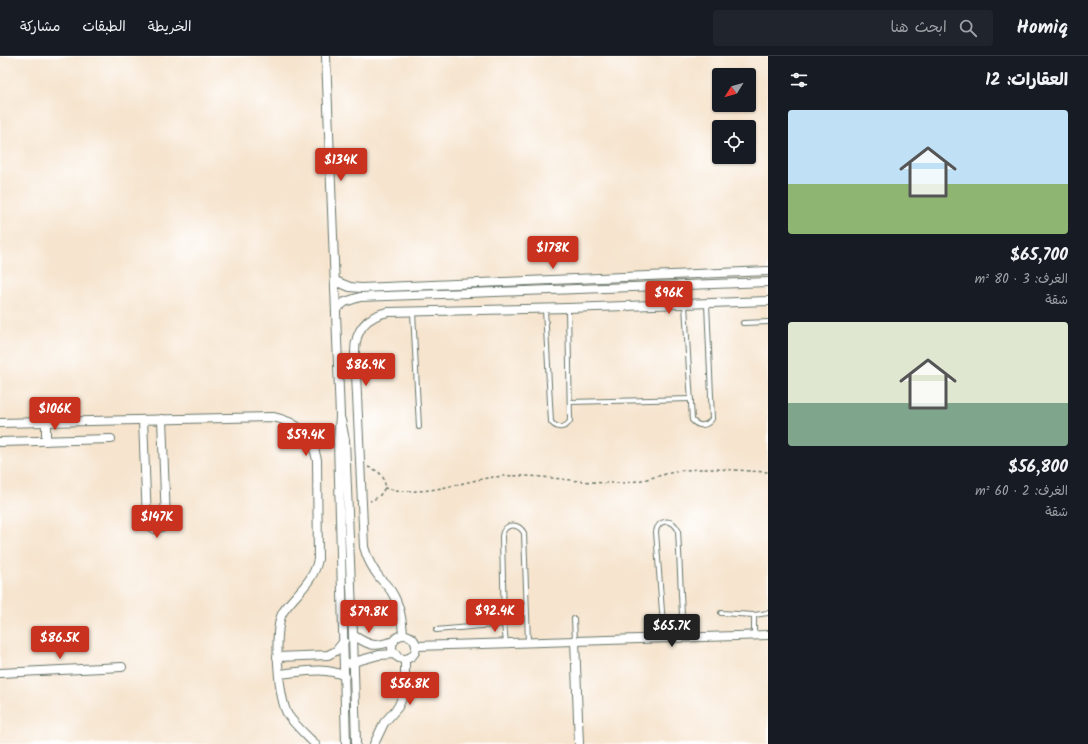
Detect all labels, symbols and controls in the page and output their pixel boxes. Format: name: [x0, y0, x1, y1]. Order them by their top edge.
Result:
search box: [713, 10, 993, 46]
text: Homiq: [1017, 13, 1068, 43]
text: مشاركة: [20, 16, 60, 38]
text: الطبقات: [82, 16, 126, 38]
text: الخريطة: [148, 16, 191, 38]
text: ابحث هنا: [890, 16, 947, 40]
icon: search: [957, 17, 979, 39]
text: العقارات: 12: [985, 67, 1068, 94]
north arrow: [712, 68, 756, 112]
map controls: [712, 68, 756, 164]
icon: filters: [788, 69, 810, 91]
button: locate: [712, 120, 756, 164]
icon: home: [892, 136, 964, 208]
pin: $134K: [313, 148, 369, 182]
text: $134K: [324, 150, 358, 171]
pin: $178K: [525, 236, 581, 270]
text: $178K: [536, 238, 570, 259]
text: $65,700: [1010, 242, 1068, 269]
text: الغرف: 3 · 80 m²: [975, 269, 1068, 290]
pin: $96K: [645, 281, 693, 315]
text: $96K: [654, 283, 684, 304]
text: شقة: [1045, 290, 1068, 311]
icon: home: [892, 348, 964, 420]
pin: $86.9K: [333, 353, 399, 387]
text: $86.9K: [346, 355, 386, 376]
pin: $106K: [27, 397, 83, 431]
text: $106K: [38, 399, 72, 420]
pin: $59.4K: [273, 423, 339, 457]
text: $59.4K: [287, 425, 325, 446]
text: $56,800: [1008, 454, 1068, 481]
text: الغرف: 2 · 60 m²: [975, 481, 1068, 502]
text: شقة: [1045, 502, 1068, 523]
pin: $147K: [129, 505, 185, 539]
text: $147K: [141, 507, 173, 528]
pin: $92.4K: [462, 599, 528, 633]
pin: $79.8K: [336, 600, 402, 634]
text: $92.4K: [475, 601, 515, 622]
text: $79.8K: [350, 602, 389, 623]
pin: $65.7K: [639, 614, 705, 648]
text: $65.7K: [653, 616, 691, 637]
pin: $86.5K: [27, 626, 93, 660]
text: $86.5K: [40, 628, 80, 649]
pin: $56.8K: [377, 672, 443, 706]
text: $56.8K: [390, 674, 430, 695]

